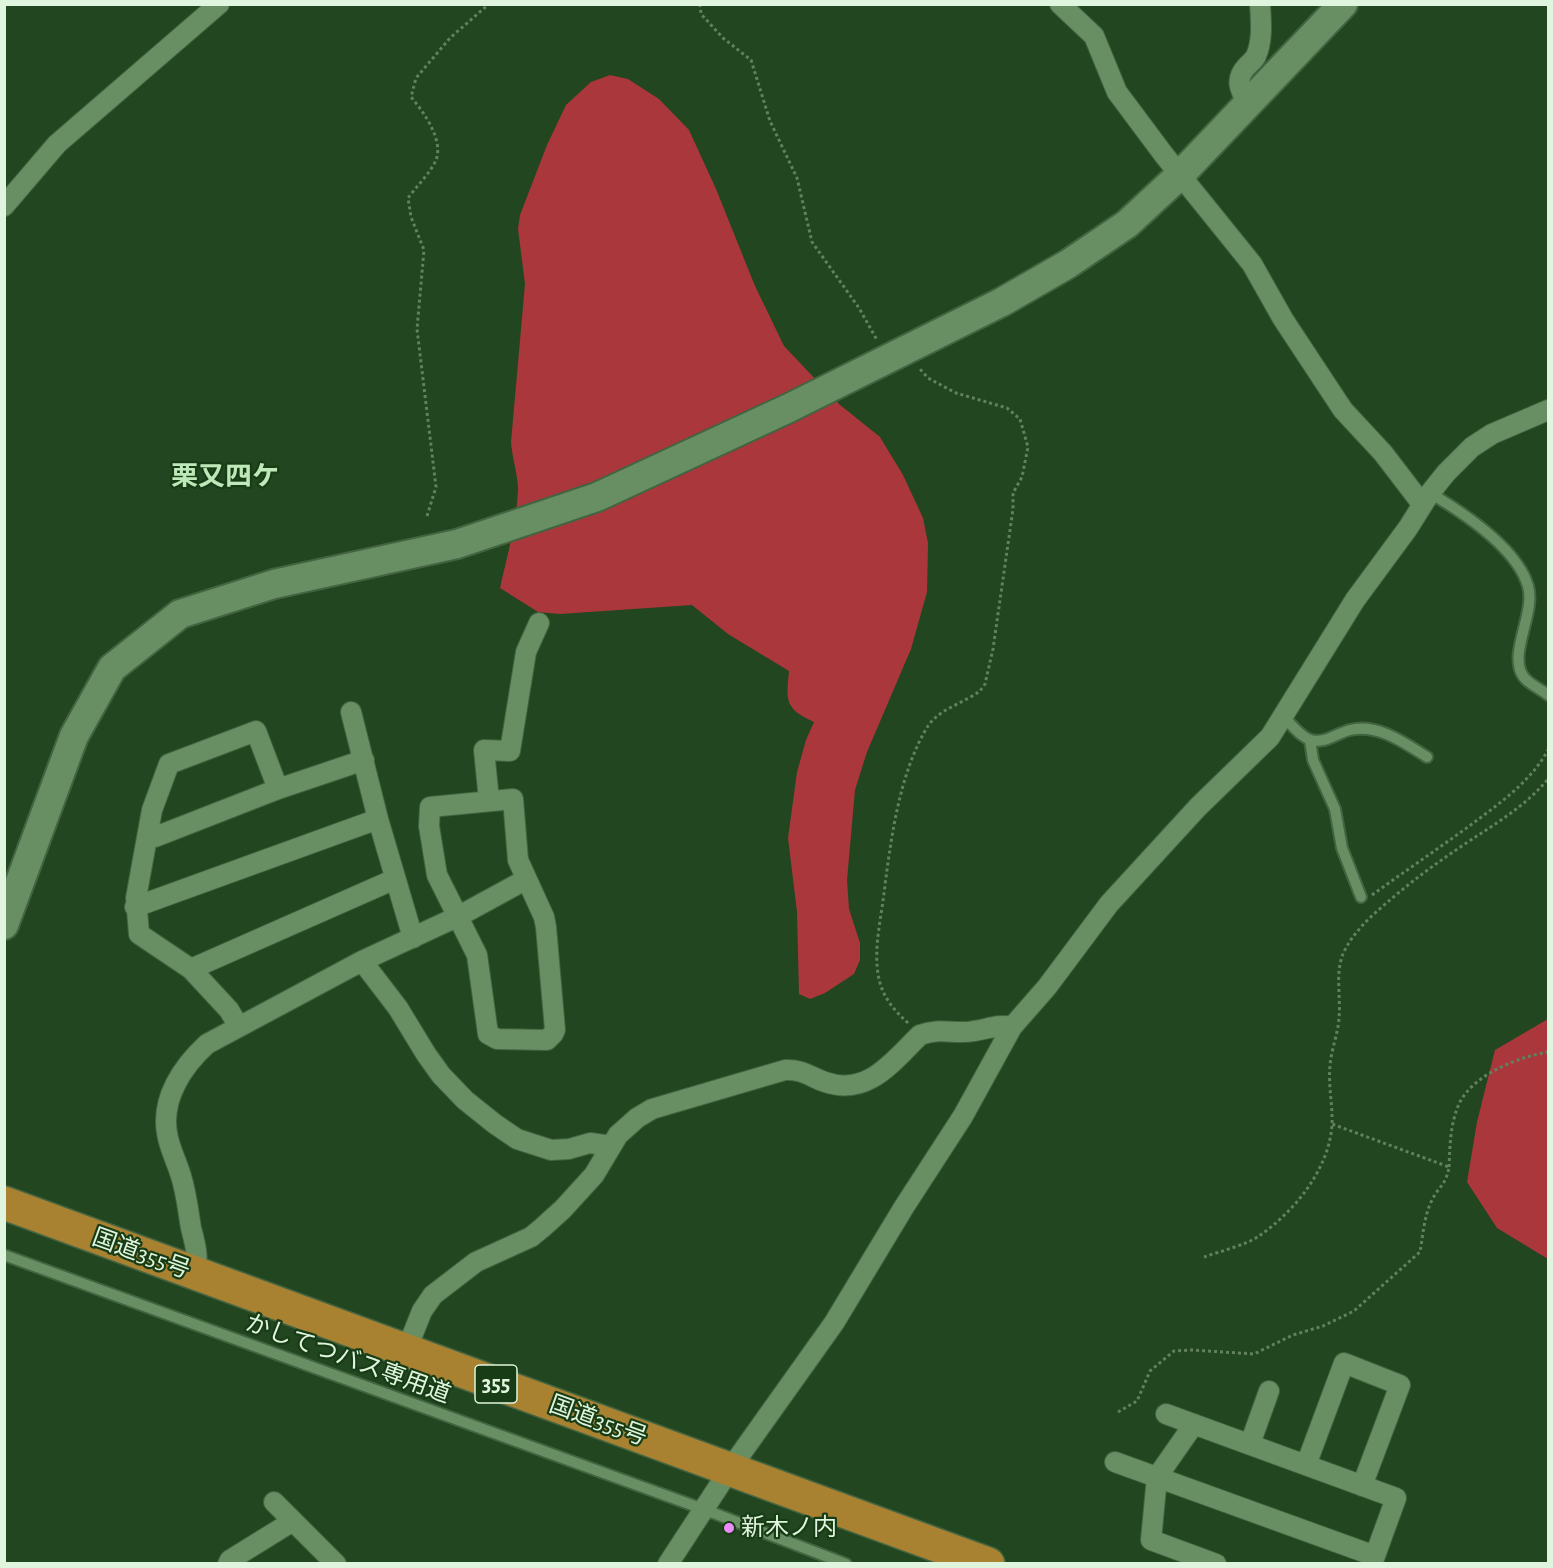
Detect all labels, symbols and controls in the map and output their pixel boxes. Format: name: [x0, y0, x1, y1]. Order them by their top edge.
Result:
district label: 栗又四ケ: [171, 461, 279, 493]
street label: 国道355号: [88, 1223, 194, 1285]
street label: かしてつバス専用道: [242, 1309, 454, 1409]
road number: 355: [475, 1365, 517, 1403]
street label: 国道355号: [545, 1390, 651, 1452]
place label: 新木ノ内: [741, 1514, 837, 1542]
marker: 新木ノ内: [722, 1521, 736, 1535]

